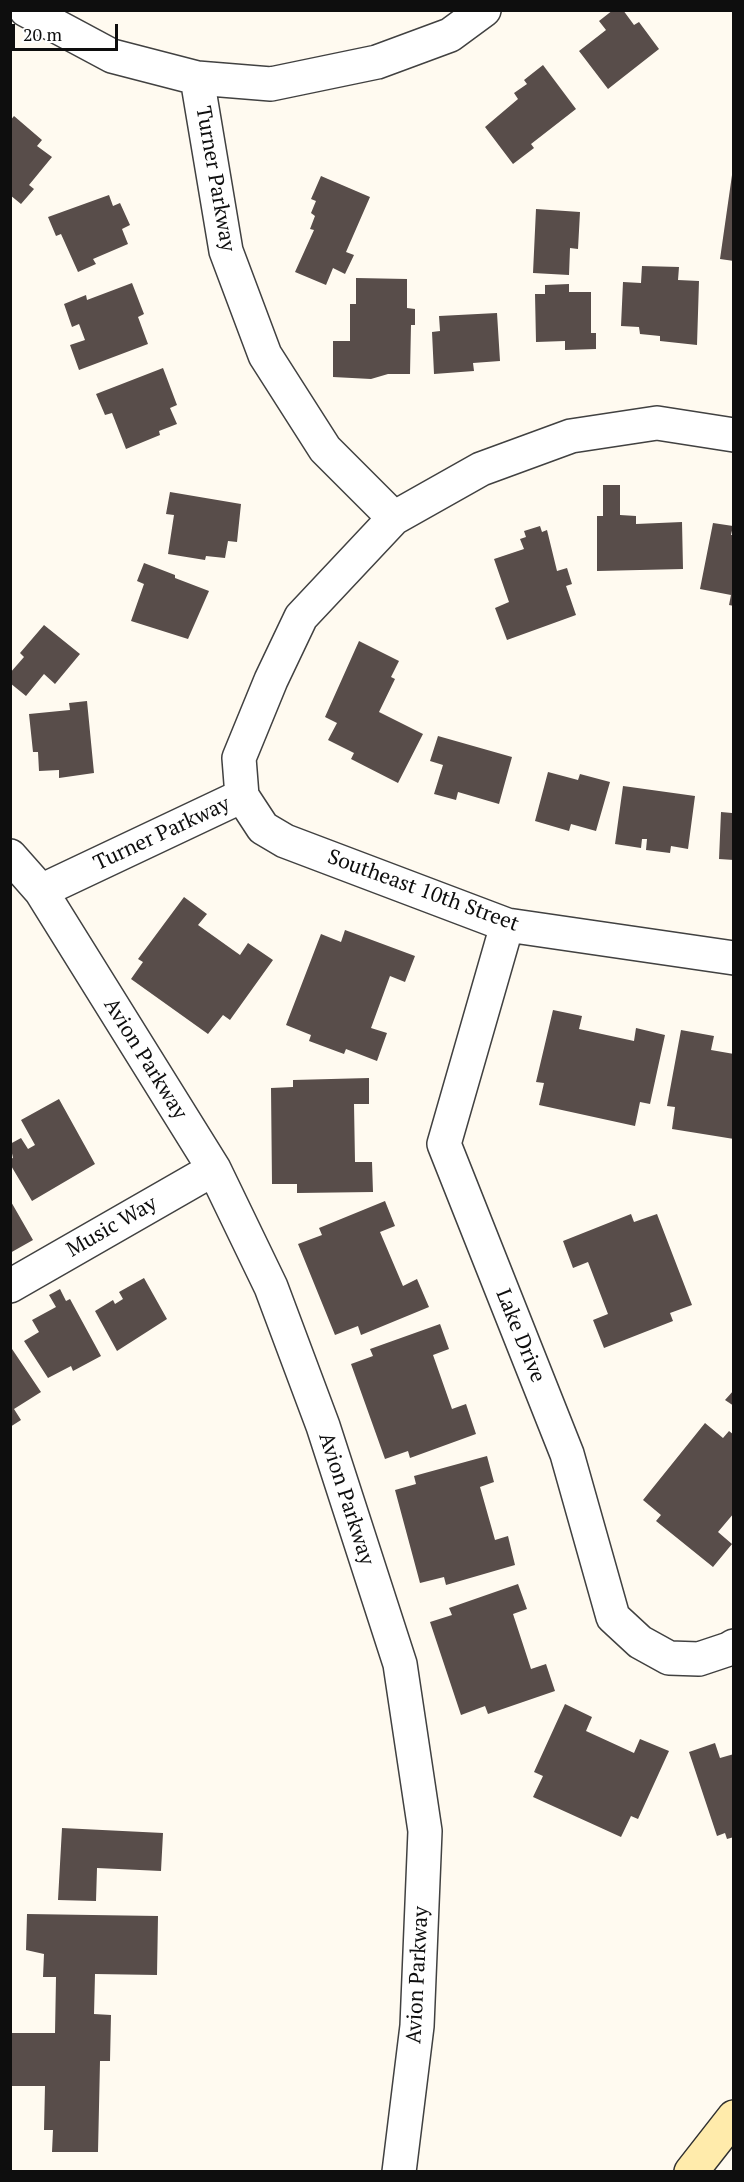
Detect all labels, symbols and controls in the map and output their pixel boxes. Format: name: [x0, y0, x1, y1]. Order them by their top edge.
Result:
scale bar: [15, 12, 122, 50]
text: 20 m: [23, 22, 62, 46]
street label: Turner Parkway: [190, 104, 240, 254]
street label: Turner Parkway: [90, 791, 234, 877]
street label: Southeast 10th Street: [324, 845, 522, 937]
street label: Avion Parkway: [98, 994, 192, 1124]
street label: Music Way: [62, 1191, 162, 1263]
street label: Lake Drive: [490, 1286, 550, 1386]
street label: Avion Parkway: [313, 1430, 379, 1568]
street label: Avion Parkway: [402, 1906, 434, 2044]

